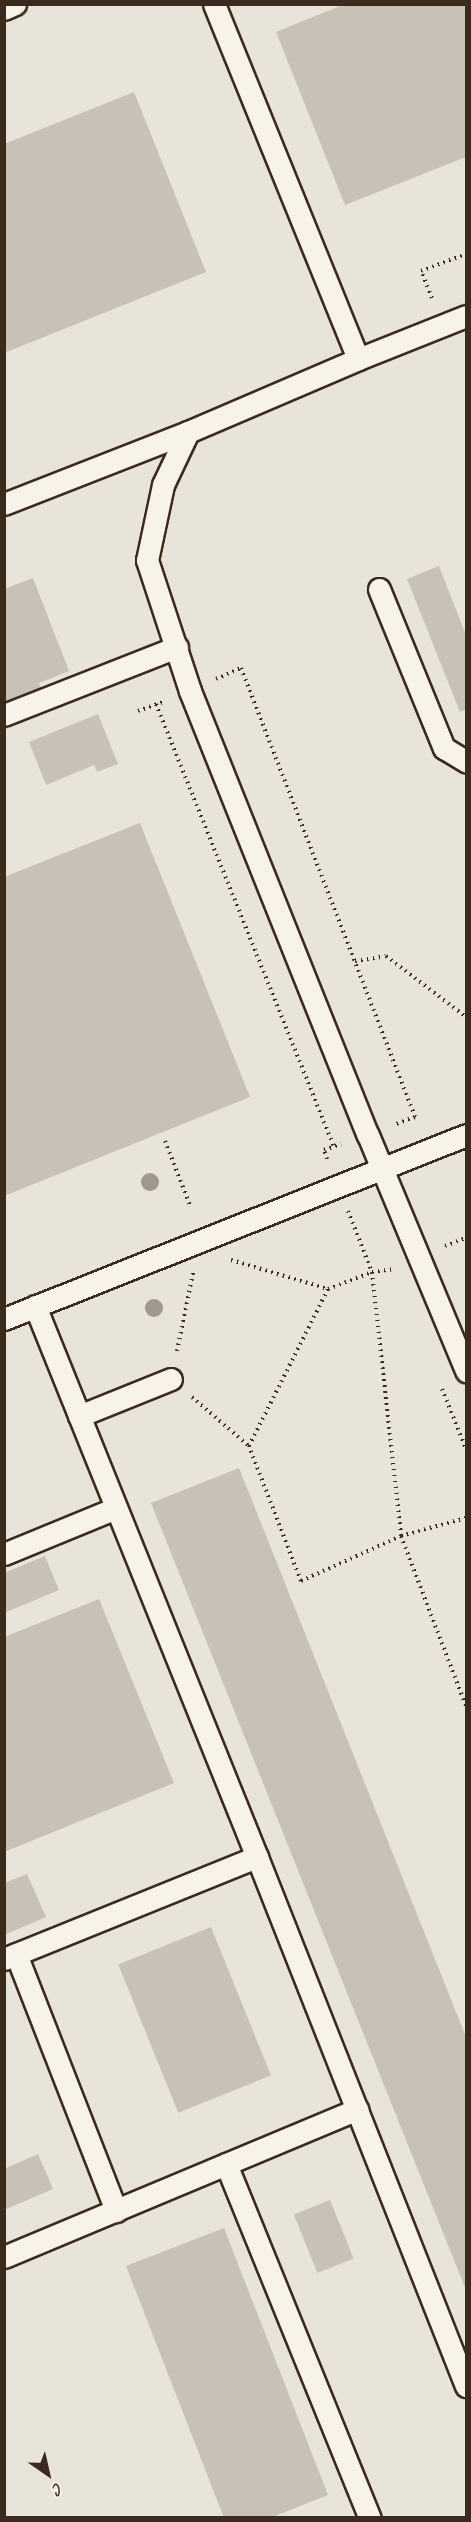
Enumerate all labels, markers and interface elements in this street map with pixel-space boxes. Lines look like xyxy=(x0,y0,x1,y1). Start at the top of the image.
north arrow xyxy=(18,2444,78,2504)
text: С xyxy=(49,2478,67,2499)

